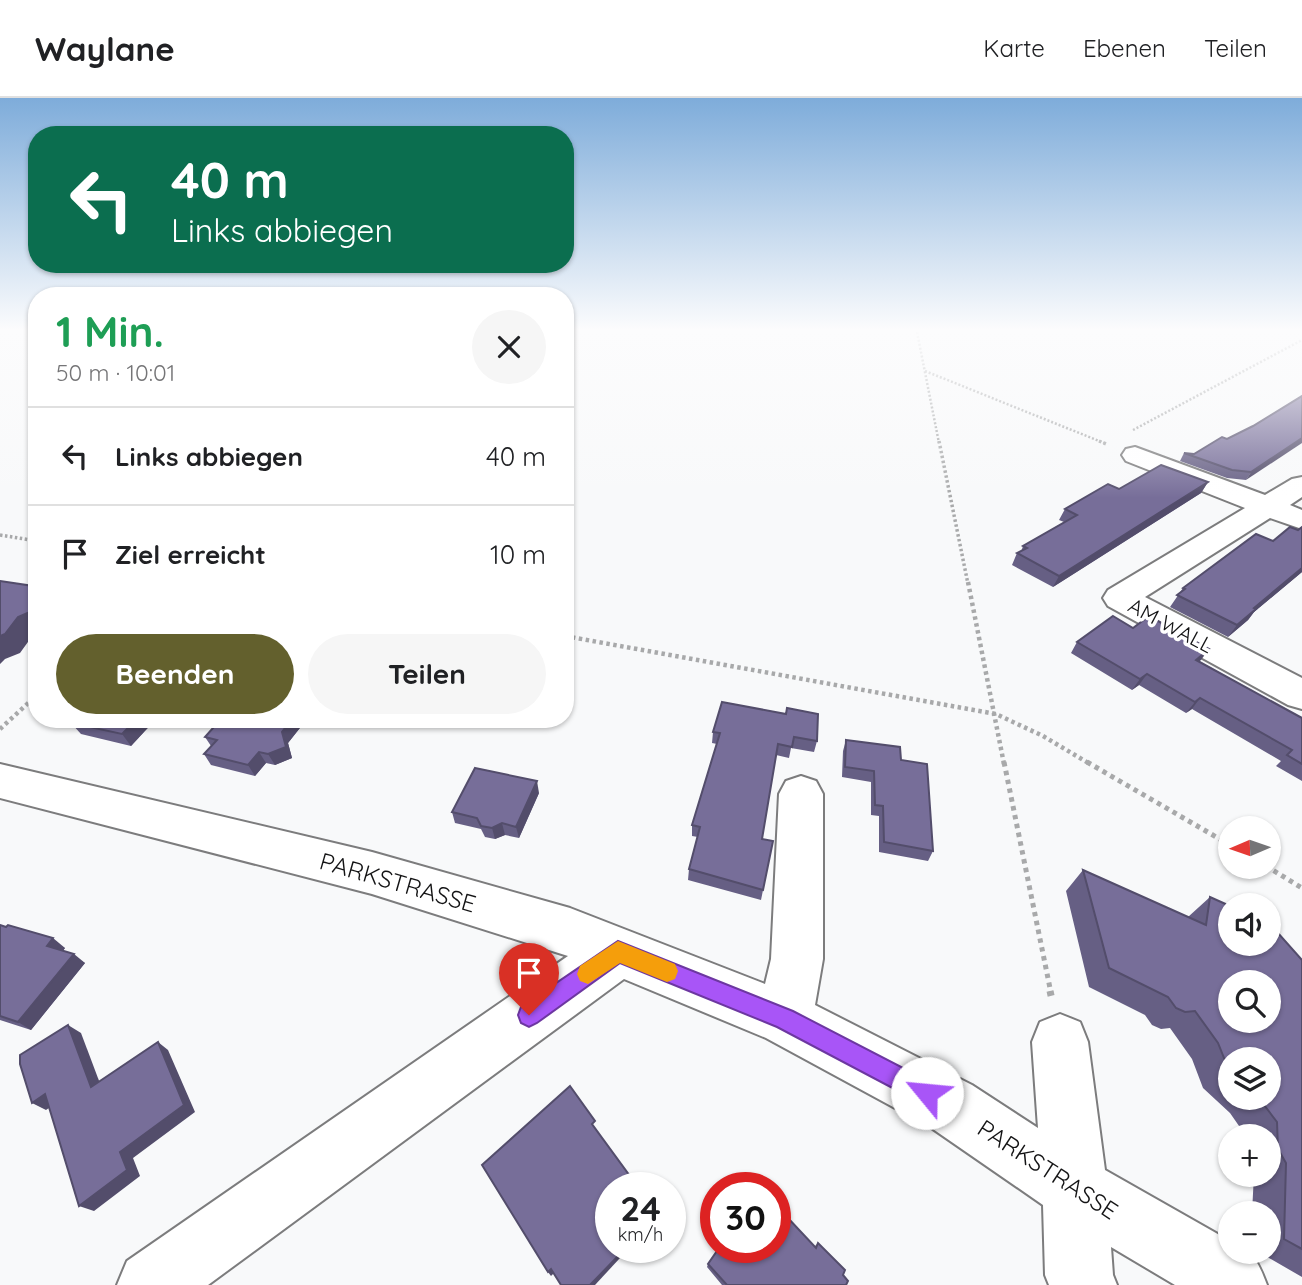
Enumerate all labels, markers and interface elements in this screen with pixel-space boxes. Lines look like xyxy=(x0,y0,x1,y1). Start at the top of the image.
text: Waylane xyxy=(35,28,175,69)
text: Karte xyxy=(983,33,1045,63)
text: Ebenen xyxy=(1083,33,1166,63)
text: Teilen xyxy=(1204,33,1267,63)
text: 40 m xyxy=(171,149,289,210)
icon: left xyxy=(56,154,147,245)
text: Links abbiegen xyxy=(171,210,393,250)
text: 1 Min. xyxy=(56,305,164,358)
button: close xyxy=(472,310,546,384)
text: 50 m · 10:01 xyxy=(56,358,175,387)
icon: left xyxy=(56,437,94,475)
text: Links abbiegen xyxy=(115,440,303,473)
text: 40 m xyxy=(486,440,546,473)
icon: arrive xyxy=(56,535,94,573)
text: Ziel erreicht xyxy=(115,538,266,571)
text: 10 m xyxy=(490,538,546,571)
street label: AM WALL xyxy=(1124,592,1218,658)
button: Beenden xyxy=(56,634,294,714)
button: Teilen xyxy=(308,634,546,714)
north arrow xyxy=(1218,816,1281,878)
map controls xyxy=(1218,816,1281,1264)
street label: PARKSTRASSE xyxy=(316,845,480,919)
button: sound xyxy=(1218,893,1281,956)
pin xyxy=(499,943,559,1015)
icon: arrive xyxy=(510,954,548,992)
button: search xyxy=(1218,970,1281,1033)
button: layers xyxy=(1218,1047,1281,1110)
position arrow xyxy=(890,1056,964,1130)
street label: PARKSTRASSE xyxy=(972,1113,1124,1225)
button: + xyxy=(1218,1124,1281,1187)
speed limit sign: 30 xyxy=(700,1172,791,1263)
text: 24 xyxy=(620,1186,661,1230)
button: − xyxy=(1218,1201,1281,1264)
text: km/h xyxy=(618,1223,663,1246)

